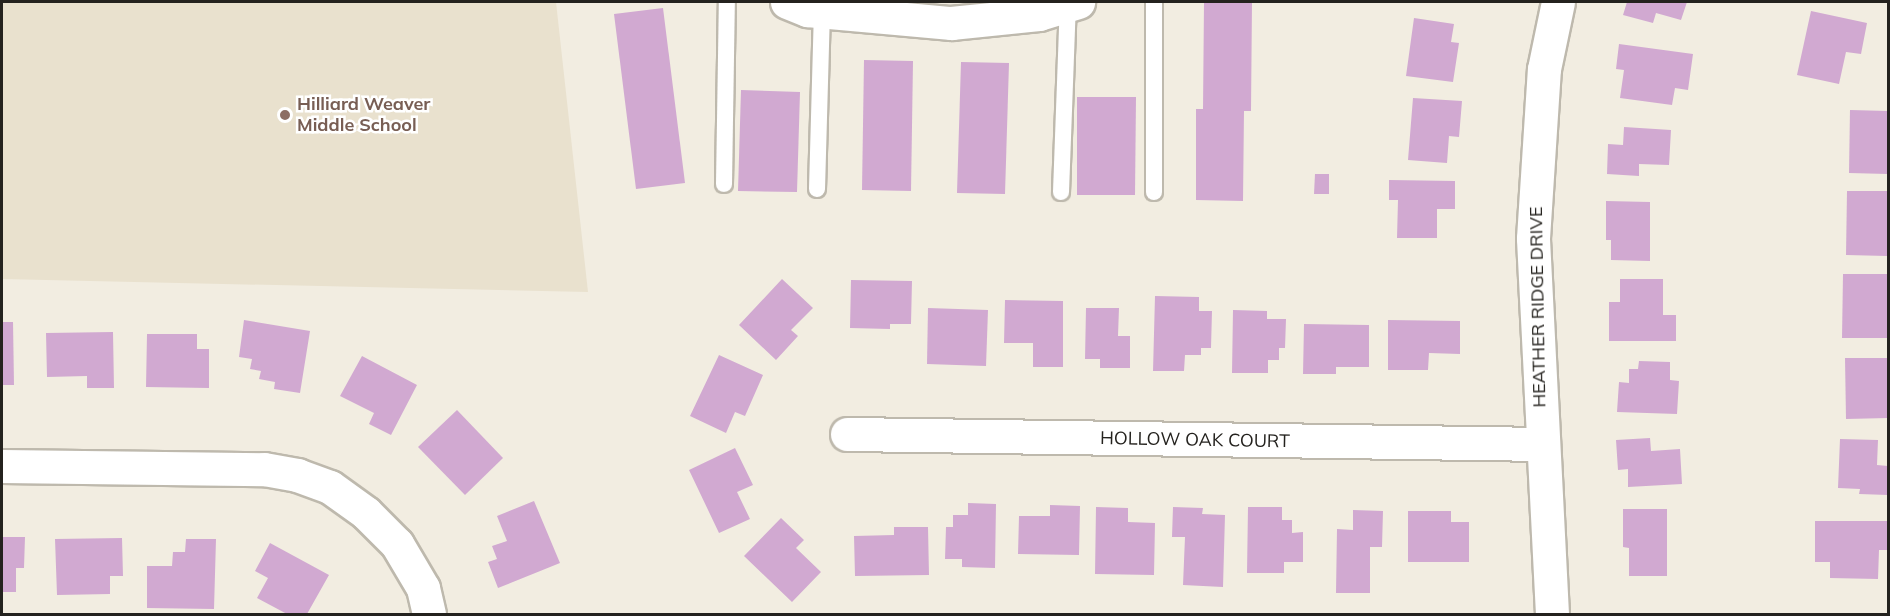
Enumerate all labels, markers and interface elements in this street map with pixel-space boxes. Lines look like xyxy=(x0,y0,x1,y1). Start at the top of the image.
place label: Hilliard Weaver Middle School xyxy=(297,94,430,136)
marker: Hilliard Weaver Middle School xyxy=(278,108,292,122)
street label: HEATHER RIDGE DRIVE xyxy=(1525,206,1551,408)
street label: HOLLOW OAK COURT xyxy=(1100,428,1290,452)

